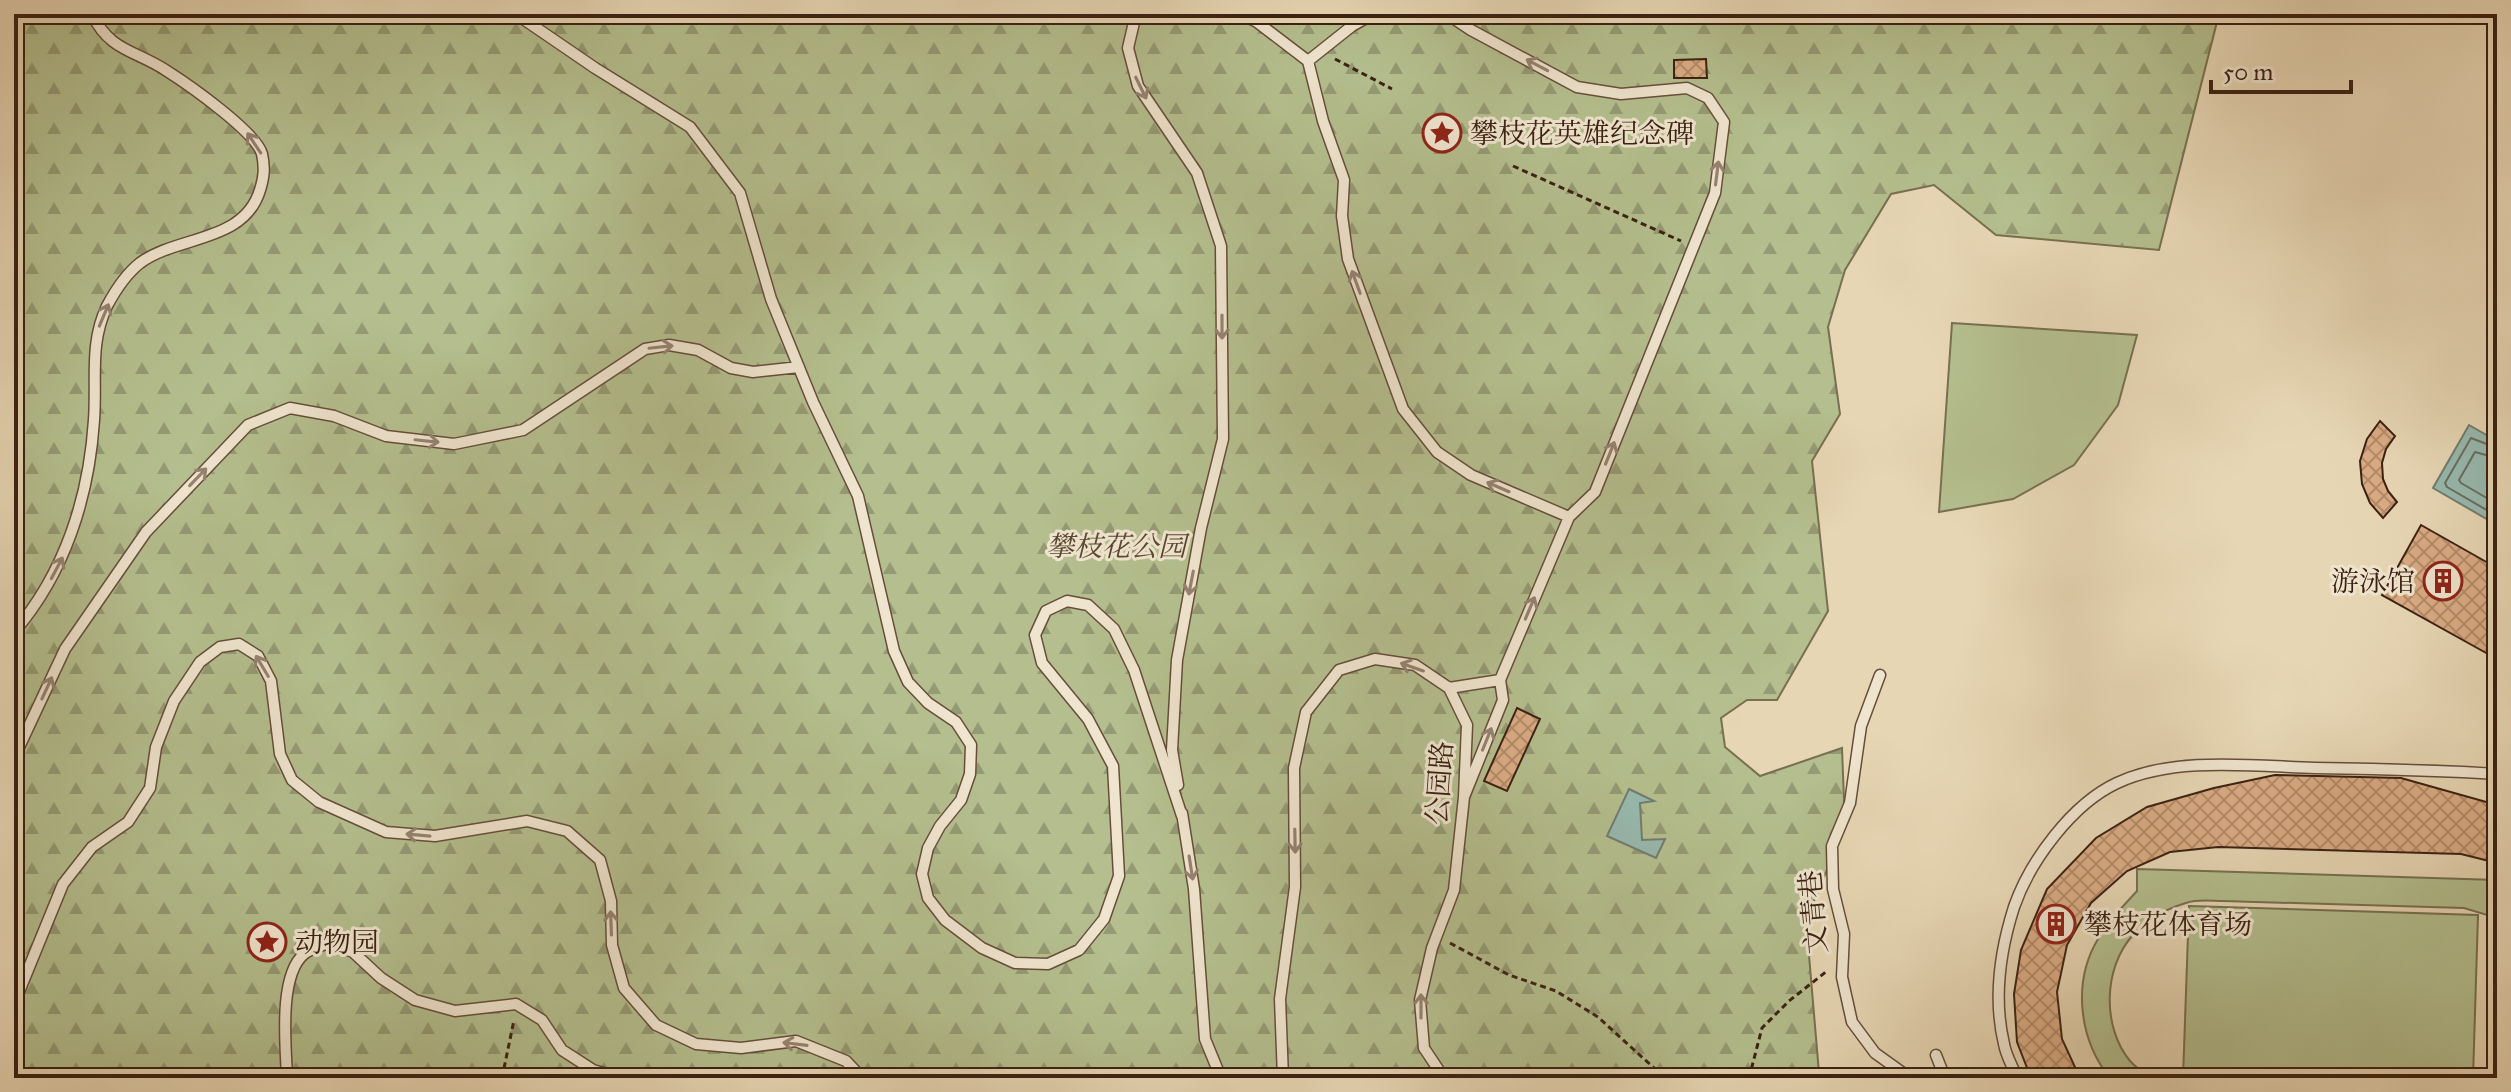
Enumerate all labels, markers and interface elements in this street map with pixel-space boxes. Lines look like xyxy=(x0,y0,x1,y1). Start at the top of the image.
scale bar xyxy=(2211,44,2351,94)
one-way arrow xyxy=(1525,57,1549,73)
text: 50 m xyxy=(2223,57,2273,87)
one-way arrow xyxy=(1134,75,1150,99)
place icon: 攀枝花英雄纪念碑 xyxy=(1421,112,1463,154)
place label: 攀枝花英雄纪念碑 xyxy=(1470,116,1694,151)
one-way arrow xyxy=(246,132,263,154)
one-way arrow xyxy=(1710,161,1725,186)
one-way arrow xyxy=(1348,270,1362,295)
one-way arrow xyxy=(98,303,113,328)
one-way arrow xyxy=(1214,313,1230,340)
one-way arrow xyxy=(648,340,674,355)
one-way arrow xyxy=(413,433,440,448)
one-way arrow xyxy=(1604,441,1618,466)
one-way arrow xyxy=(188,467,207,487)
one-way arrow xyxy=(1486,478,1511,493)
park label: 攀枝花公园 xyxy=(1046,529,1190,564)
one-way arrow xyxy=(50,556,66,580)
building icon: 游泳馆 xyxy=(2422,560,2464,602)
place label: 游泳馆 xyxy=(2331,564,2415,599)
one-way arrow xyxy=(1183,570,1198,596)
one-way arrow xyxy=(1524,596,1539,621)
one-way arrow xyxy=(254,655,270,678)
one-way arrow xyxy=(1400,658,1425,673)
one-way arrow xyxy=(40,676,55,700)
one-way arrow xyxy=(1481,727,1495,752)
street label: 公园路 xyxy=(1419,740,1460,826)
one-way arrow xyxy=(405,827,432,842)
one-way arrow xyxy=(1287,827,1303,854)
one-way arrow xyxy=(1184,855,1199,881)
street label: 文青巷 xyxy=(1792,869,1835,955)
building icon: 攀枝花体育场 xyxy=(2035,903,2077,945)
place label: 攀枝花体育场 xyxy=(2084,907,2252,942)
one-way arrow xyxy=(604,910,619,937)
place icon: 动物园 xyxy=(246,921,288,963)
place label: 动物园 xyxy=(295,925,379,960)
one-way arrow xyxy=(1413,993,1429,1020)
one-way arrow xyxy=(782,1036,808,1051)

